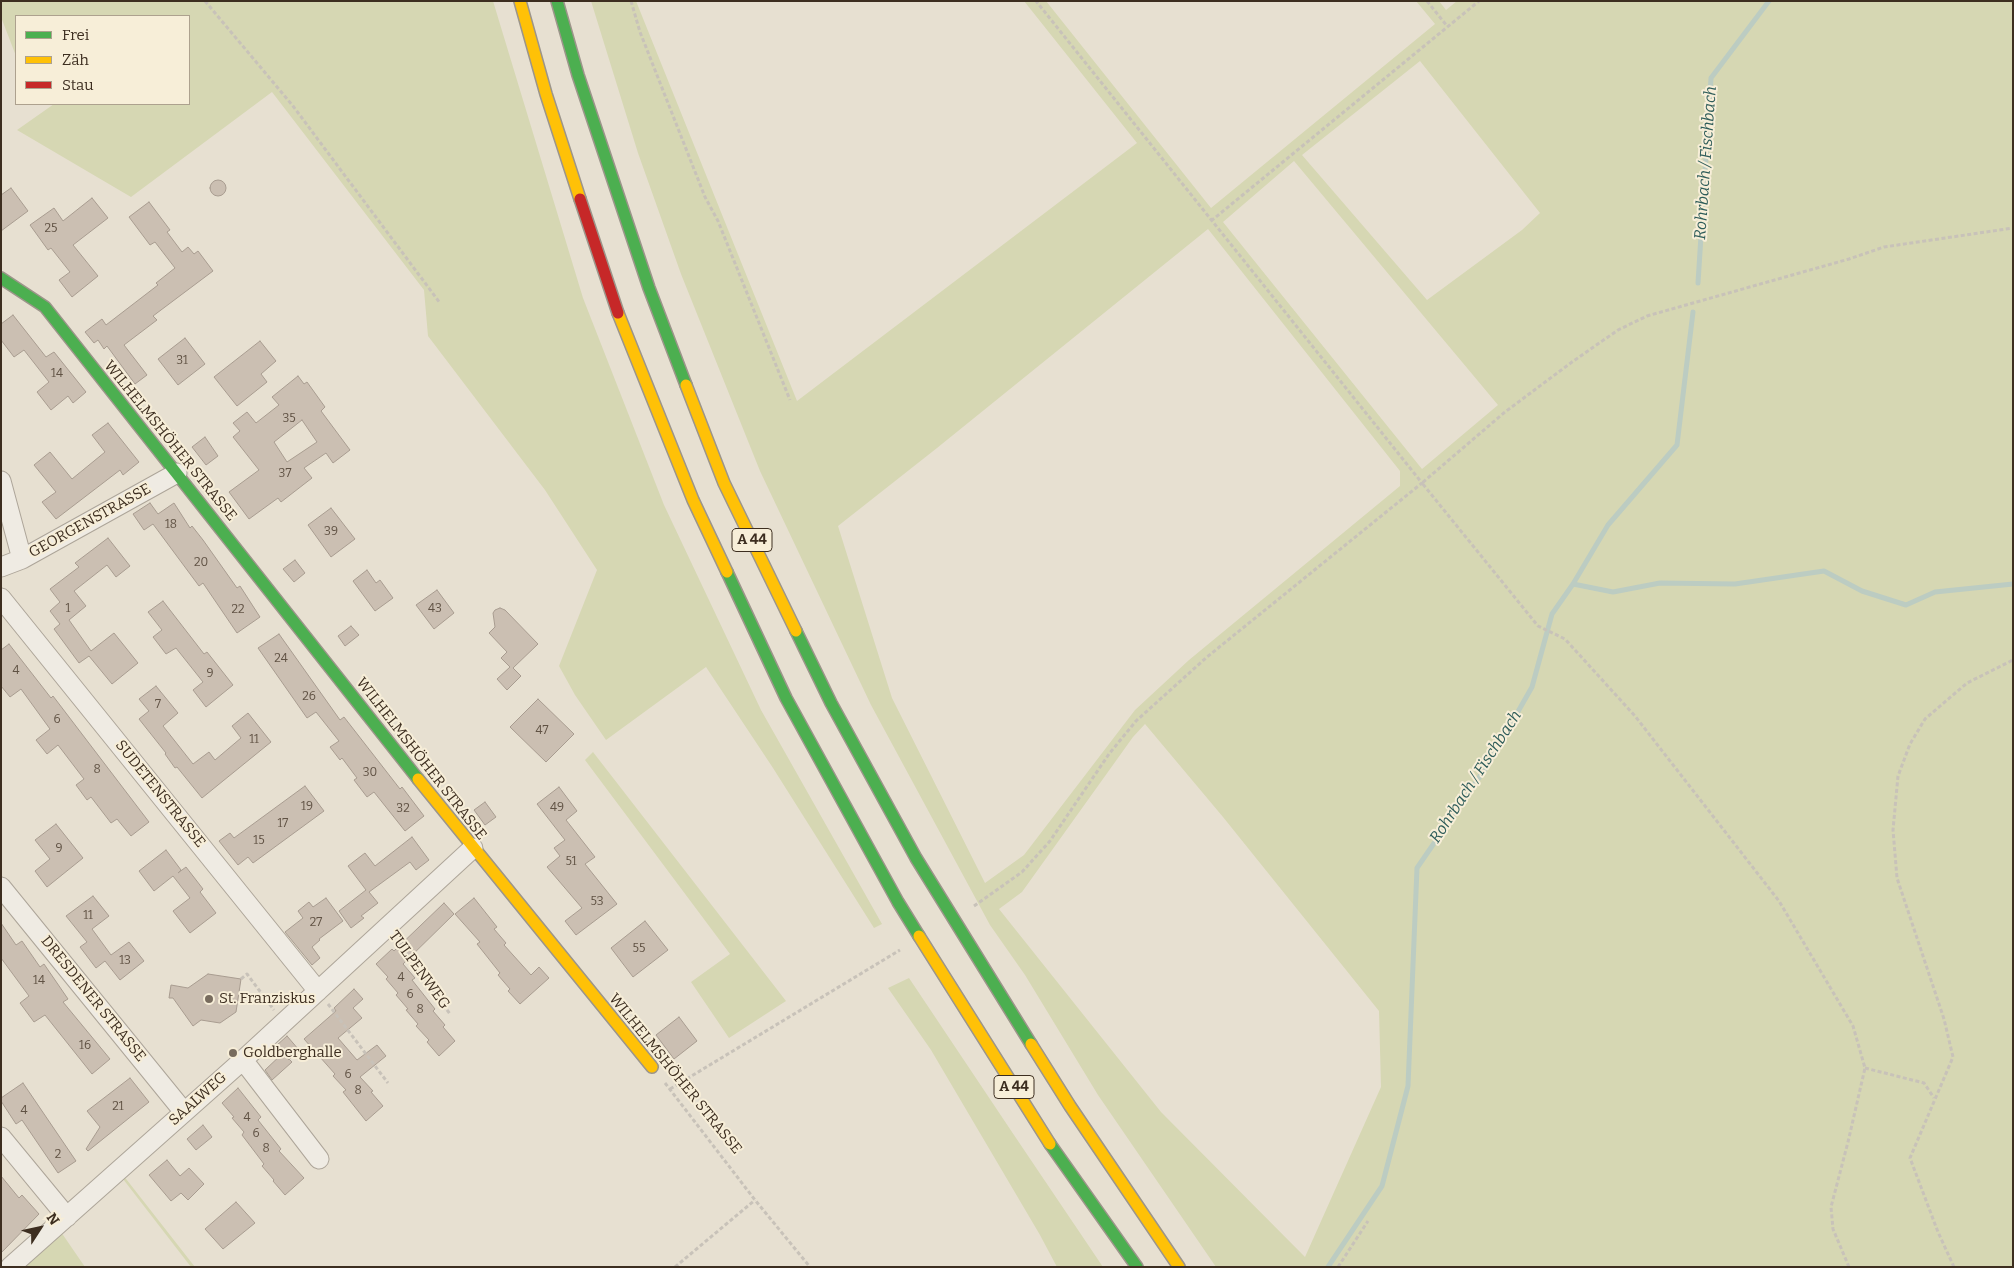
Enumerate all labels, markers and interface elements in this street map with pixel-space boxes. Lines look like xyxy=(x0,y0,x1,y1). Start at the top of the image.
legend xyxy=(15,15,190,105)
text: Frei xyxy=(62,26,89,44)
text: Zäh xyxy=(62,51,89,69)
text: Stau xyxy=(62,76,94,94)
water label: Rohrbach / Fischbach xyxy=(1691,86,1721,240)
house number: 25 xyxy=(45,222,57,236)
house number: 31 xyxy=(176,354,188,368)
street label: WILHELMSHÖHER STRASSE xyxy=(100,357,240,525)
house number: 14 xyxy=(51,367,63,381)
house number: 35 xyxy=(282,412,296,426)
house number: 37 xyxy=(279,467,291,481)
street label: GEORGENSTRASSE xyxy=(26,480,154,562)
house number: 18 xyxy=(165,518,177,532)
house number: 39 xyxy=(324,525,338,539)
road number: A 44 xyxy=(732,528,772,552)
house number: 20 xyxy=(194,556,208,570)
house number: 1 xyxy=(66,602,70,616)
house number: 43 xyxy=(428,602,442,616)
house number: 22 xyxy=(231,603,245,617)
house number: 24 xyxy=(274,652,288,666)
house number: 4 xyxy=(12,664,20,678)
house number: 9 xyxy=(206,667,214,681)
street label: WILHELMSHÖHER STRASSE xyxy=(352,674,490,844)
house number: 26 xyxy=(302,690,316,704)
house number: 7 xyxy=(155,698,161,712)
water label: Rohrbach / Fischbach xyxy=(1426,707,1526,847)
house number: 6 xyxy=(53,713,61,727)
house number: 47 xyxy=(536,724,548,738)
house number: 11 xyxy=(249,733,259,747)
street label: SUDETENSTRASSE xyxy=(111,737,209,851)
house number: 8 xyxy=(93,763,101,777)
house number: 30 xyxy=(363,766,377,780)
house number: 19 xyxy=(301,800,313,814)
house number: 49 xyxy=(550,801,564,815)
house number: 32 xyxy=(396,802,410,816)
house number: 17 xyxy=(278,817,288,831)
house number: 15 xyxy=(253,834,265,848)
house number: 9 xyxy=(55,842,63,856)
house number: 51 xyxy=(565,855,577,869)
house number: 53 xyxy=(591,895,603,909)
house number: 11 xyxy=(83,909,93,923)
house number: 27 xyxy=(310,916,322,930)
street label: TULPENWEG xyxy=(385,927,453,1013)
street label: DRESDENER STRASSE xyxy=(37,932,149,1066)
house number: 55 xyxy=(633,942,645,956)
house number: 13 xyxy=(119,954,131,968)
house number: 4 xyxy=(397,971,405,985)
house number: 14 xyxy=(33,974,45,988)
house number: 6 xyxy=(406,988,414,1002)
place label: St. Franziskus xyxy=(219,990,315,1008)
street label: WILHELMSHÖHER STRASSE xyxy=(605,990,745,1158)
marker: St. Franziskus xyxy=(203,993,215,1005)
house number: 8 xyxy=(416,1003,424,1017)
house number: 16 xyxy=(79,1039,91,1053)
place label: Goldberghalle xyxy=(243,1044,342,1062)
marker: Goldberghalle xyxy=(227,1047,239,1059)
street label: SAALWEG xyxy=(165,1068,231,1130)
house number: 6 xyxy=(344,1068,352,1082)
road number: A 44 xyxy=(994,1076,1034,1098)
house number: 8 xyxy=(354,1084,362,1098)
house number: 21 xyxy=(112,1100,124,1114)
house number: 4 xyxy=(20,1104,28,1118)
house number: 4 xyxy=(243,1111,251,1125)
house number: 6 xyxy=(252,1127,260,1141)
house number: 8 xyxy=(262,1142,270,1156)
house number: 2 xyxy=(55,1148,61,1162)
north arrow xyxy=(15,1203,65,1253)
text: N xyxy=(43,1210,63,1228)

